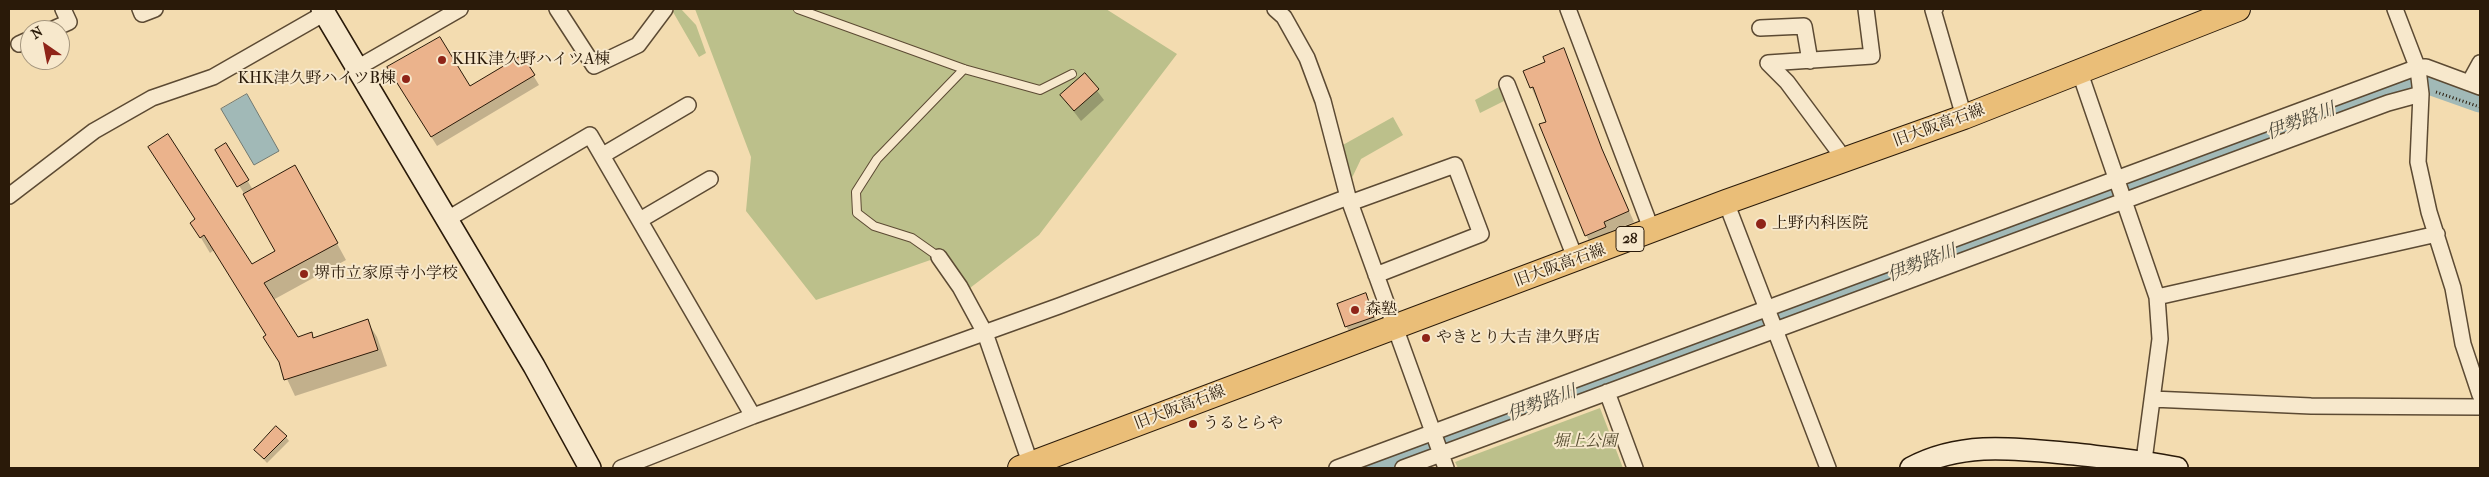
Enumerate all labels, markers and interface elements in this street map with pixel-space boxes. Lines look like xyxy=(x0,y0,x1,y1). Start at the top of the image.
north arrow xyxy=(20,20,70,70)
text: N xyxy=(28,23,46,43)
place label: KHK津久野ハイツA棟 xyxy=(452,50,610,70)
marker: KHK津久野ハイツA棟 xyxy=(436,54,448,66)
place label: KHK津久野ハイツB棟 xyxy=(238,69,396,89)
marker: KHK津久野ハイツB棟 xyxy=(400,73,412,85)
water label: 伊勢路川 xyxy=(2264,99,2338,145)
street label: 旧大阪高石線 xyxy=(1891,101,1987,151)
place label: 上野内科医院 xyxy=(1772,214,1868,234)
marker: 上野内科医院 xyxy=(1754,217,1768,231)
road number: 28 xyxy=(1616,226,1644,252)
street label: 旧大阪高石線 xyxy=(1512,241,1608,291)
water label: 伊勢路川 xyxy=(1885,241,1959,287)
place label: 堺市立家原寺小学校 xyxy=(314,264,458,284)
marker: 堺市立家原寺小学校 xyxy=(298,268,310,280)
place label: 森塾 xyxy=(1365,300,1397,320)
marker: 森塾 xyxy=(1349,304,1361,316)
place label: やきとり大吉 津久野店 xyxy=(1436,328,1599,348)
marker: やきとり大吉 津久野店 xyxy=(1420,332,1432,344)
street label: 旧大阪高石線 xyxy=(1132,382,1228,434)
water label: 伊勢路川 xyxy=(1504,382,1580,426)
place label: うるとらや xyxy=(1203,414,1283,434)
marker: うるとらや xyxy=(1187,418,1199,430)
park label: 堀上公園 xyxy=(1553,432,1617,452)

